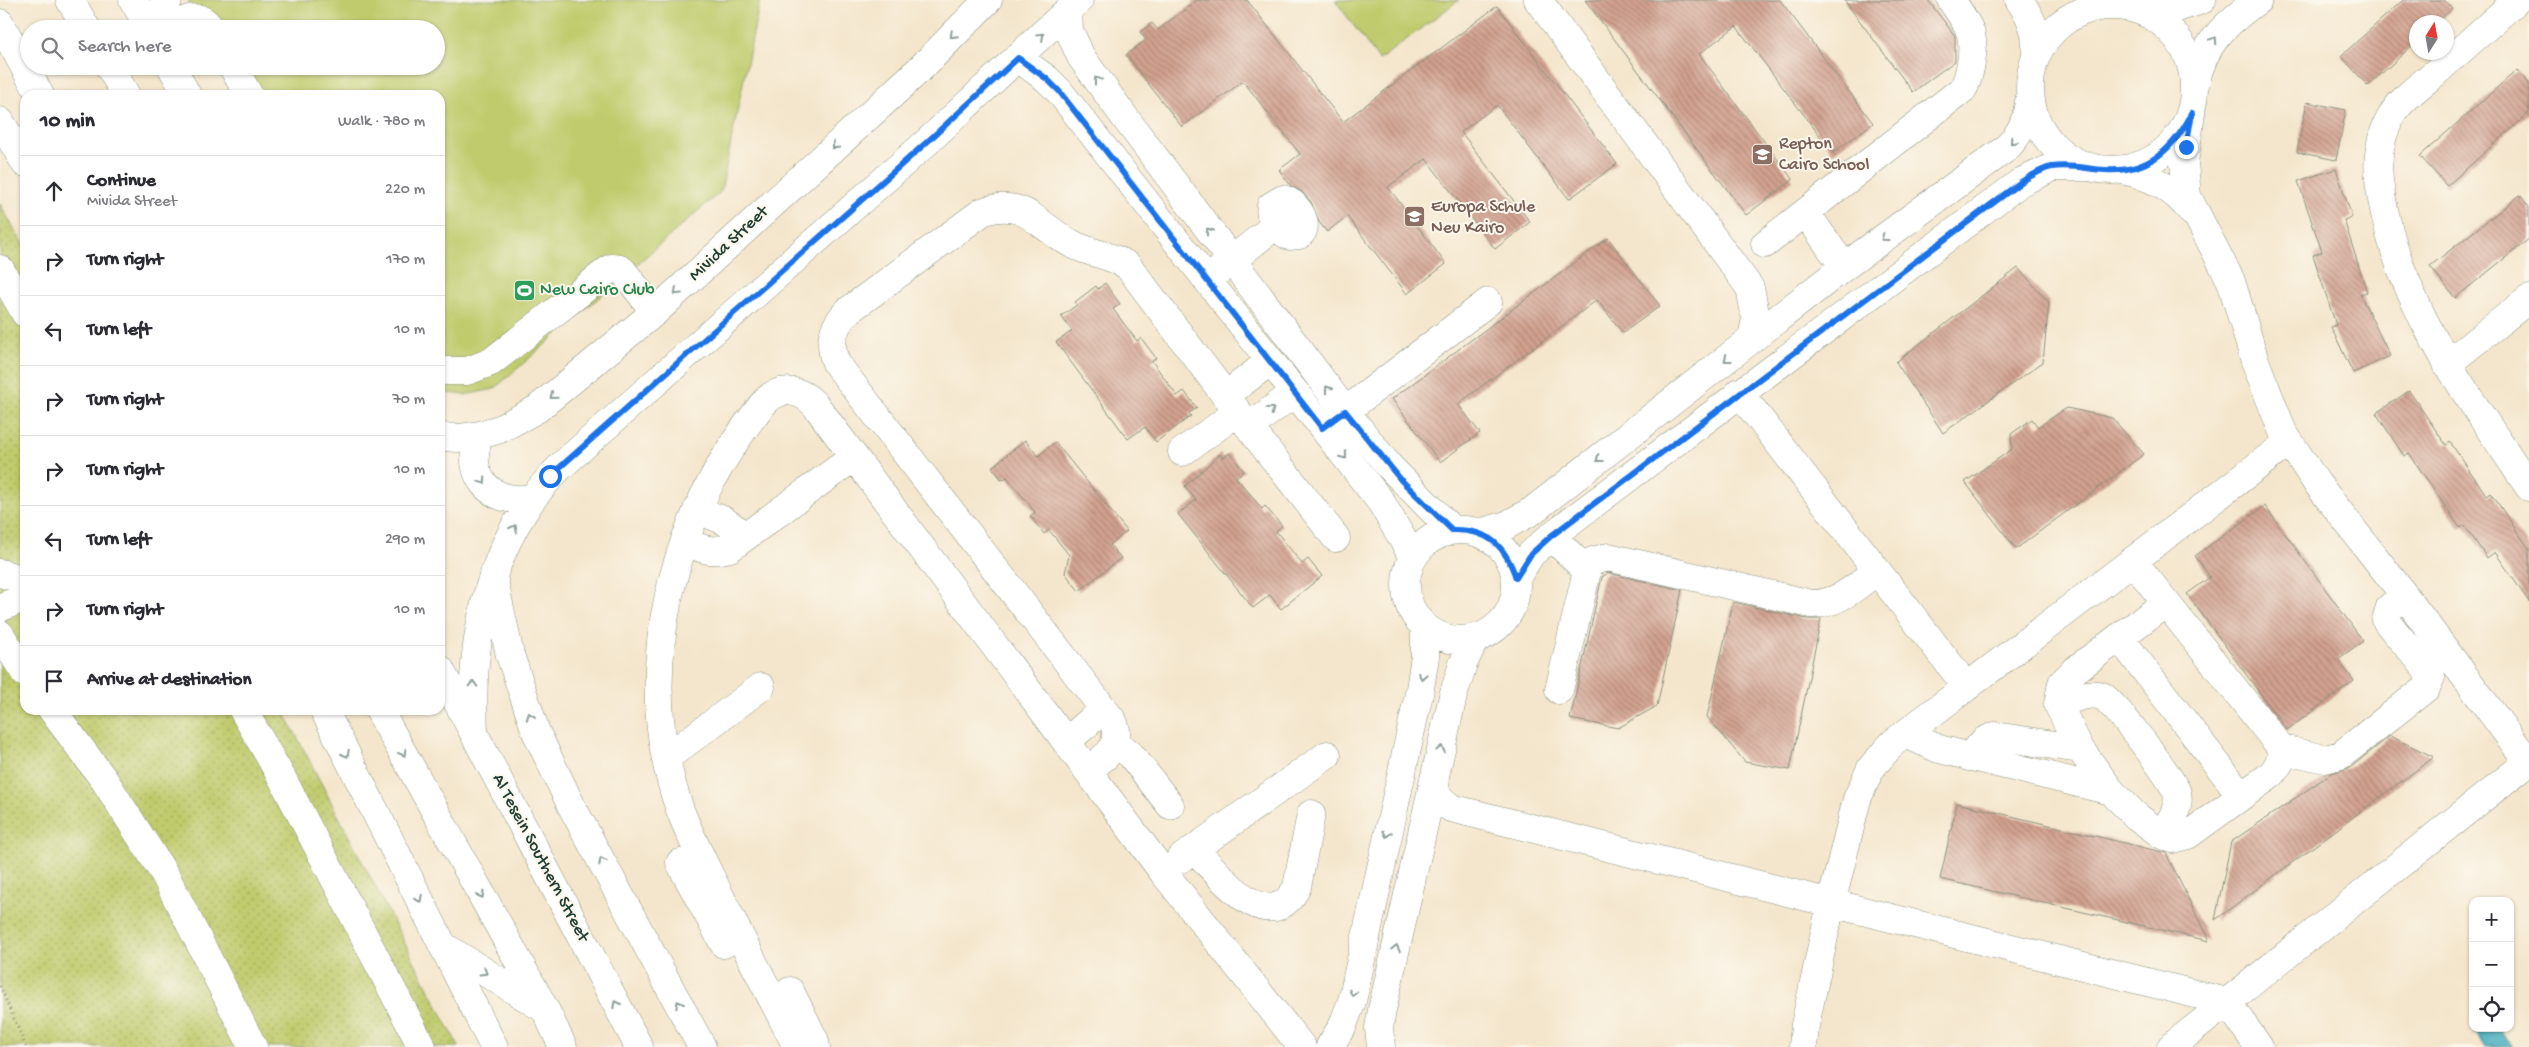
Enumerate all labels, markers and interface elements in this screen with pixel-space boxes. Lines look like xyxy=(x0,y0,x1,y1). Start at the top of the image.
north arrow xyxy=(2409,15,2454,60)
search box xyxy=(20,20,445,75)
one-way arrow xyxy=(950,29,959,38)
one-way arrow xyxy=(1035,33,1044,42)
icon: search xyxy=(38,34,66,62)
text: Search here xyxy=(78,36,172,59)
one-way arrow xyxy=(2207,37,2217,46)
one-way arrow xyxy=(1094,76,1103,85)
text: 10 min xyxy=(40,110,95,135)
text: Walk · 780 m xyxy=(338,113,425,132)
place label: Repton Cairo School xyxy=(1779,134,1869,176)
one-way arrow xyxy=(2010,135,2019,144)
route end xyxy=(2175,136,2198,159)
one-way arrow xyxy=(832,140,841,149)
school or university icon: Repton Cairo School xyxy=(1751,142,1775,166)
text: Continue xyxy=(87,170,156,193)
icon: ahead xyxy=(40,177,68,205)
text: 220 m xyxy=(385,181,425,200)
text: Mivida Street xyxy=(87,193,177,212)
place label: Europa Schule Neu Kairo xyxy=(1431,197,1536,239)
street label: Mivida Street xyxy=(685,201,774,286)
school or university icon: Europa Schule Neu Kairo xyxy=(1403,205,1427,229)
one-way arrow xyxy=(1206,228,1214,237)
one-way arrow xyxy=(1880,232,1890,241)
icon: right xyxy=(40,247,68,275)
text: Turn right xyxy=(87,249,163,272)
text: 170 m xyxy=(386,251,425,270)
sports icon: New Cairo Club xyxy=(512,278,536,302)
place label: New Cairo Club xyxy=(540,280,655,301)
one-way arrow xyxy=(674,286,683,295)
icon: left xyxy=(40,317,68,345)
text: Turn left xyxy=(87,319,151,342)
text: 10 m xyxy=(394,321,425,340)
one-way arrow xyxy=(1724,353,1733,361)
one-way arrow xyxy=(1325,386,1333,395)
icon: right xyxy=(40,387,68,415)
text: Turn right xyxy=(87,389,163,412)
text: 70 m xyxy=(392,391,425,410)
one-way arrow xyxy=(549,391,558,400)
one-way arrow xyxy=(1265,407,1275,416)
one-way arrow xyxy=(1338,450,1346,459)
one-way arrow xyxy=(1595,453,1605,462)
icon: right xyxy=(40,457,68,485)
text: Turn right xyxy=(87,459,163,482)
text: 10 m xyxy=(394,461,425,480)
route start xyxy=(539,465,562,488)
one-way arrow xyxy=(476,475,486,484)
one-way arrow xyxy=(508,524,518,533)
icon: left xyxy=(40,527,68,555)
text: Turn left xyxy=(87,529,151,552)
text: 290 m xyxy=(385,531,425,550)
icon: right xyxy=(40,597,68,625)
text: Turn right xyxy=(87,599,163,622)
text: 10 m xyxy=(394,601,425,620)
icon: arrive xyxy=(40,667,68,695)
text: Arrive at destination xyxy=(87,669,251,692)
one-way arrow xyxy=(1417,671,1427,680)
one-way arrow xyxy=(467,679,478,687)
one-way arrow xyxy=(526,712,536,720)
one-way arrow xyxy=(1435,745,1446,753)
one-way arrow xyxy=(397,747,407,756)
one-way arrow xyxy=(340,748,350,757)
street label: Al Tesein Southern Street xyxy=(487,770,594,947)
one-way arrow xyxy=(1382,830,1393,839)
one-way arrow xyxy=(598,857,608,866)
one-way arrow xyxy=(475,890,485,899)
one-way arrow xyxy=(413,894,423,903)
map controls xyxy=(2469,897,2514,1032)
button: + xyxy=(2469,897,2514,942)
button: − xyxy=(2469,942,2514,987)
one-way arrow xyxy=(1390,943,1401,952)
one-way arrow xyxy=(479,965,488,975)
button: locate xyxy=(2469,987,2514,1032)
one-way arrow xyxy=(1349,989,1359,998)
one-way arrow xyxy=(612,1000,622,1009)
one-way arrow xyxy=(675,1000,685,1009)

